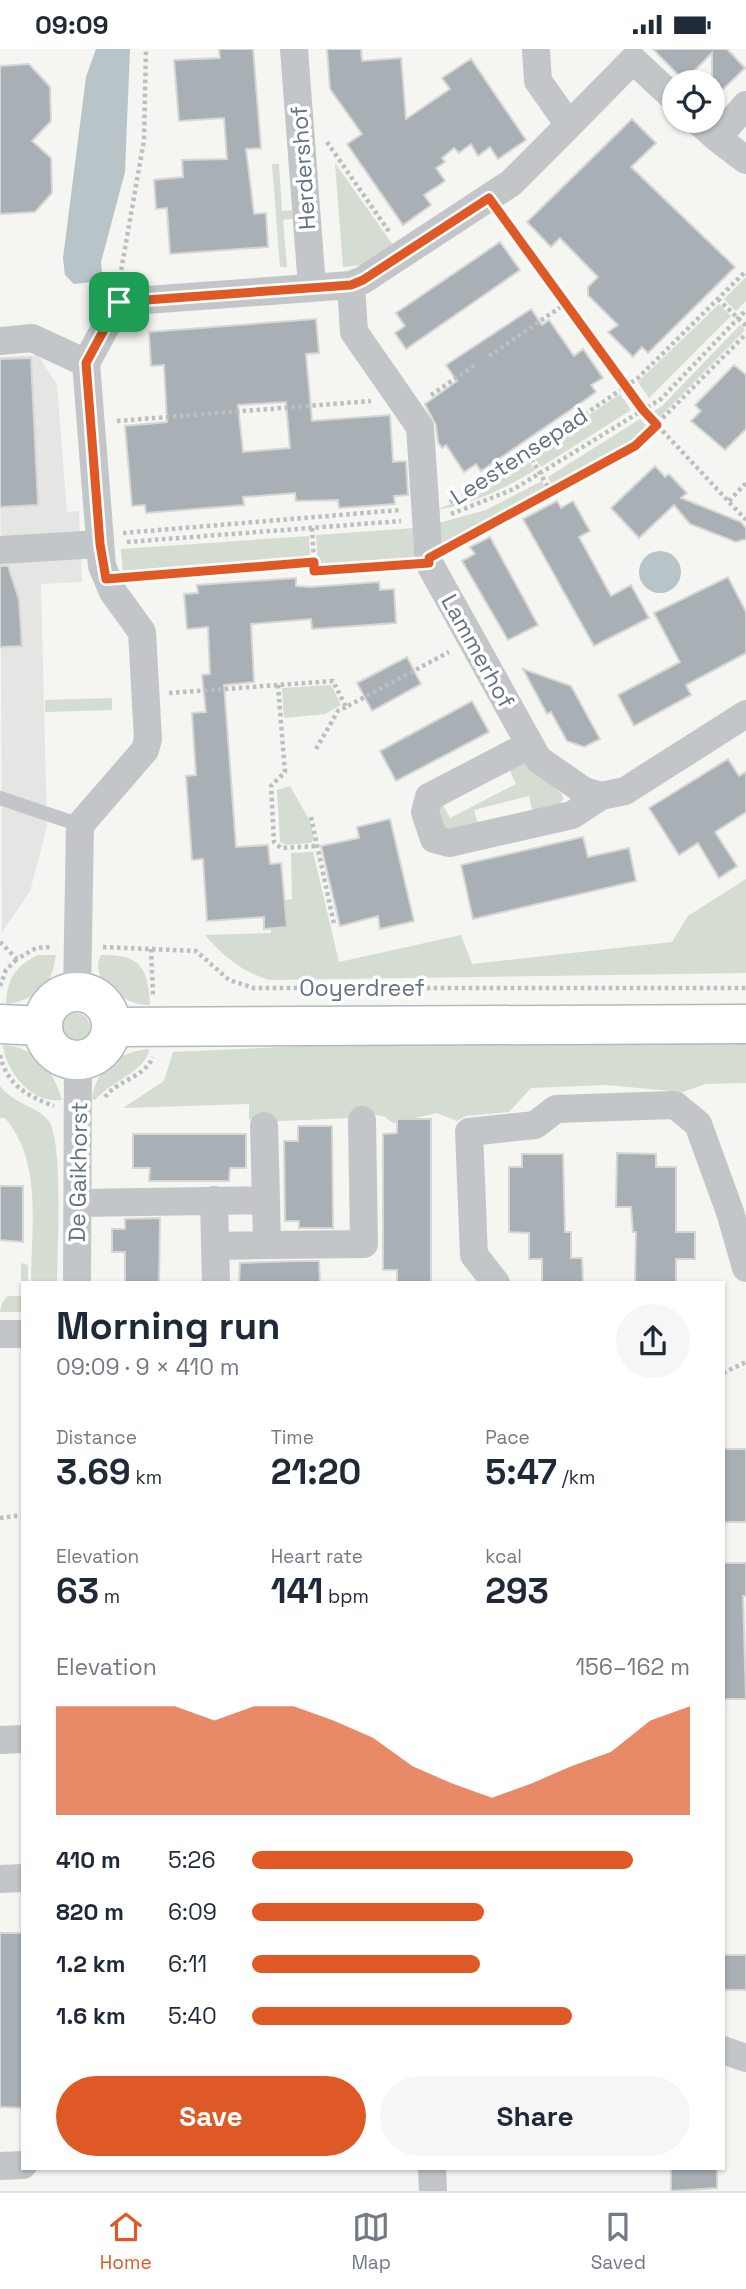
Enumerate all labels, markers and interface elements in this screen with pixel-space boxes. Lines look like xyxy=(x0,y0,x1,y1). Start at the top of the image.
text: 09:09 xyxy=(35,8,109,42)
map controls xyxy=(662,70,725,133)
button: locate xyxy=(662,70,725,133)
street label: Herdershof xyxy=(284,105,322,231)
pin xyxy=(89,272,149,332)
icon: arrive xyxy=(100,283,138,321)
street label: Leestensepad xyxy=(445,400,593,512)
street label: Lammerhof xyxy=(434,589,522,713)
street label: Ooyerdreef xyxy=(299,973,425,1003)
street label: De Gaikhorst xyxy=(62,1102,94,1242)
text: Morning run xyxy=(56,1302,281,1350)
button: share xyxy=(616,1304,690,1378)
text: 09:09 · 9 × 410 m xyxy=(56,1352,240,1382)
text: Distance xyxy=(56,1425,137,1450)
text: Time xyxy=(271,1425,314,1450)
text: Pace xyxy=(485,1425,530,1450)
text: 3.69 xyxy=(56,1450,131,1494)
text: 21:20 xyxy=(271,1450,361,1494)
text: 5:47 xyxy=(485,1450,557,1494)
text: km xyxy=(131,1465,162,1490)
text: /km xyxy=(557,1465,595,1490)
text: Elevation xyxy=(56,1544,139,1569)
text: Heart rate xyxy=(271,1544,363,1569)
text: kcal xyxy=(485,1544,522,1569)
text: 63 xyxy=(56,1569,99,1613)
text: 141 xyxy=(271,1569,323,1613)
text: 293 xyxy=(485,1569,549,1613)
text: m xyxy=(99,1584,120,1609)
text: bpm xyxy=(323,1584,369,1609)
text: Elevation xyxy=(56,1652,157,1682)
text: 156–162 m xyxy=(575,1652,690,1682)
text: 410 m xyxy=(56,1845,121,1875)
text: 5:26 xyxy=(168,1845,216,1875)
text: 820 m xyxy=(56,1897,124,1927)
text: 6:09 xyxy=(168,1897,217,1927)
text: 1.2 km xyxy=(56,1949,125,1979)
text: 6:11 xyxy=(168,1949,207,1979)
text: 1.6 km xyxy=(56,2001,126,2031)
text: 5:40 xyxy=(168,2001,217,2031)
button: Save xyxy=(56,2076,366,2156)
button: Share xyxy=(380,2076,690,2156)
tab: Home xyxy=(100,2208,152,2275)
tab: Map xyxy=(351,2208,391,2275)
tab: Saved xyxy=(591,2208,646,2275)

